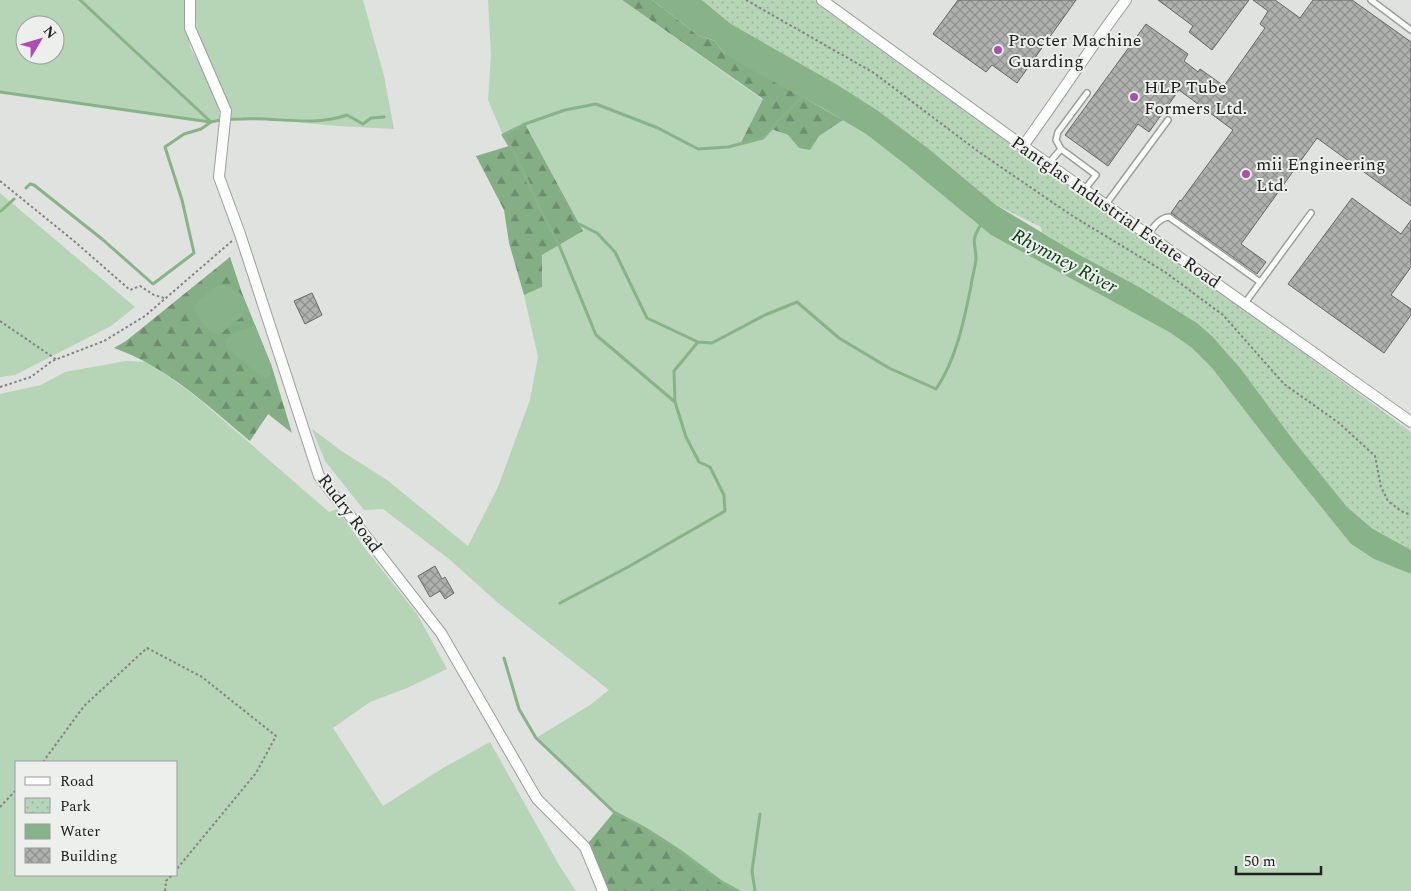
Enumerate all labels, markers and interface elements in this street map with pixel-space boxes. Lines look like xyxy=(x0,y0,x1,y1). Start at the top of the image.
north arrow xyxy=(15,15,65,65)
text: N xyxy=(38,21,62,43)
place label: Procter Machine Guarding xyxy=(1008,27,1142,75)
marker: Procter Machine Guarding xyxy=(992,44,1004,56)
place label: HLP Tube Formers Ltd. xyxy=(1144,74,1247,122)
marker: HLP Tube Formers Ltd. xyxy=(1128,91,1140,103)
street label: Pantglas Industrial Estate Road xyxy=(1005,129,1226,295)
place label: mii Engineering Ltd. xyxy=(1256,151,1386,199)
marker: mii Engineering Ltd. xyxy=(1240,168,1252,180)
water label: Rhymney River xyxy=(1006,221,1123,302)
street label: Rudry Road xyxy=(311,468,388,559)
legend xyxy=(15,761,178,876)
text: Road xyxy=(60,770,94,793)
text: Park xyxy=(60,795,91,818)
text: Water xyxy=(60,820,100,843)
scale bar xyxy=(1236,844,1321,876)
text: Building xyxy=(60,845,117,868)
text: 50 m xyxy=(1244,850,1276,873)

